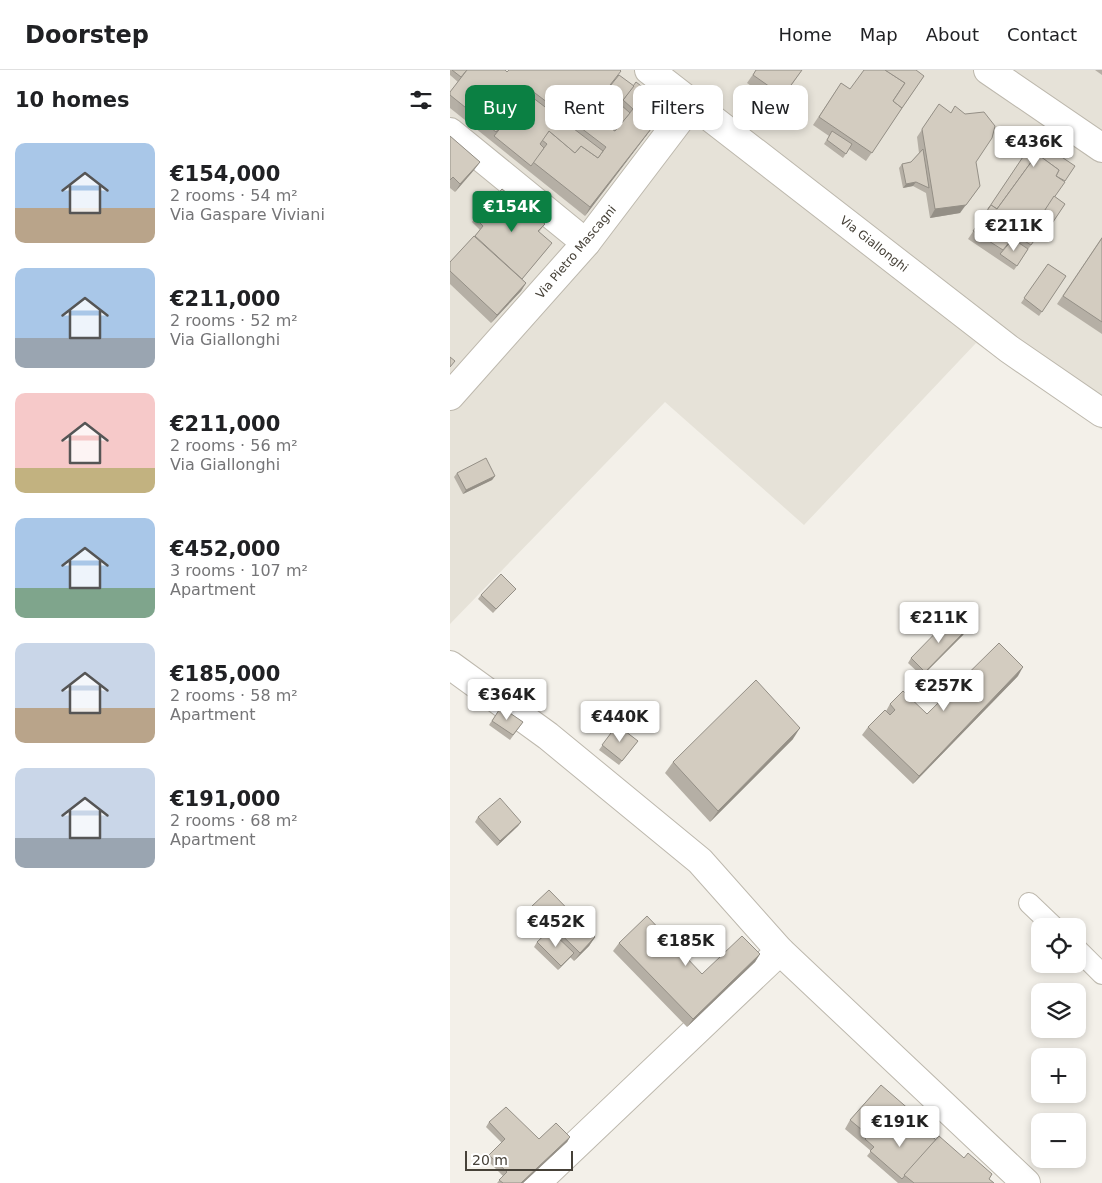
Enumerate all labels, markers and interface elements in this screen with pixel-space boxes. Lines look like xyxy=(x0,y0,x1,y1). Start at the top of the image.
text: Doorstep xyxy=(25,21,149,49)
text: Home xyxy=(779,24,832,45)
text: Map xyxy=(860,24,898,45)
text: About xyxy=(926,24,979,45)
text: Contact xyxy=(1007,24,1077,45)
chip: Buy xyxy=(465,85,535,130)
chip: Rent xyxy=(545,85,623,130)
chip: Filters xyxy=(633,85,723,130)
chip: New xyxy=(733,85,808,130)
icon: filters xyxy=(407,86,435,114)
text: 10 homes xyxy=(15,88,130,112)
pin: €436K xyxy=(999,126,1069,168)
text: €436K xyxy=(1006,132,1062,151)
text: €154,000 xyxy=(170,162,280,186)
icon: home xyxy=(55,163,115,223)
text: 2 rooms · 54 m² xyxy=(170,186,298,205)
pin: €154K xyxy=(477,190,547,233)
text: €154K xyxy=(484,197,540,216)
street label: Via Pietro Mascagni xyxy=(533,203,619,301)
text: Via Gaspare Viviani xyxy=(170,205,325,224)
pin: €211K xyxy=(979,210,1049,252)
street label: Via Giallonghi xyxy=(837,213,911,275)
text: €211K xyxy=(986,216,1042,235)
text: €211,000 xyxy=(170,287,280,311)
icon: home xyxy=(55,288,115,348)
text: 2 rooms · 52 m² xyxy=(170,311,298,330)
text: Via Giallonghi xyxy=(170,330,280,349)
text: €211,000 xyxy=(170,412,280,436)
icon: home xyxy=(55,413,115,473)
text: 2 rooms · 56 m² xyxy=(170,436,298,455)
text: Via Giallonghi xyxy=(170,455,280,474)
text: €452,000 xyxy=(170,537,280,561)
icon: home xyxy=(55,538,115,598)
text: 3 rooms · 107 m² xyxy=(170,561,308,580)
text: Apartment xyxy=(170,580,256,599)
pin: €211K xyxy=(904,602,974,644)
text: €211K xyxy=(911,608,967,627)
text: €185,000 xyxy=(170,662,280,686)
icon: home xyxy=(55,663,115,723)
pin: €257K xyxy=(909,670,979,712)
text: €257K xyxy=(916,676,972,695)
pin: €364K xyxy=(472,678,542,721)
text: €364K xyxy=(479,685,535,704)
text: 2 rooms · 58 m² xyxy=(170,686,298,705)
pin: €440K xyxy=(585,700,655,743)
text: Apartment xyxy=(170,705,256,724)
text: €440K xyxy=(592,707,648,726)
text: €191,000 xyxy=(170,787,280,811)
icon: home xyxy=(55,788,115,848)
text: 2 rooms · 68 m² xyxy=(170,811,298,830)
text: Apartment xyxy=(170,830,256,849)
pin: €452K xyxy=(521,906,591,948)
text: €452K xyxy=(528,912,584,931)
map controls xyxy=(1031,918,1086,1168)
button: locate xyxy=(1031,918,1086,973)
pin: €185K xyxy=(651,924,721,967)
text: €185K xyxy=(658,931,714,950)
button: layers xyxy=(1031,983,1086,1038)
button: + xyxy=(1031,1048,1086,1103)
pin: €191K xyxy=(865,1106,935,1148)
text: €191K xyxy=(872,1112,928,1131)
button: − xyxy=(1031,1113,1086,1168)
scale bar xyxy=(465,1148,572,1171)
text: 20 m xyxy=(472,1152,508,1168)

